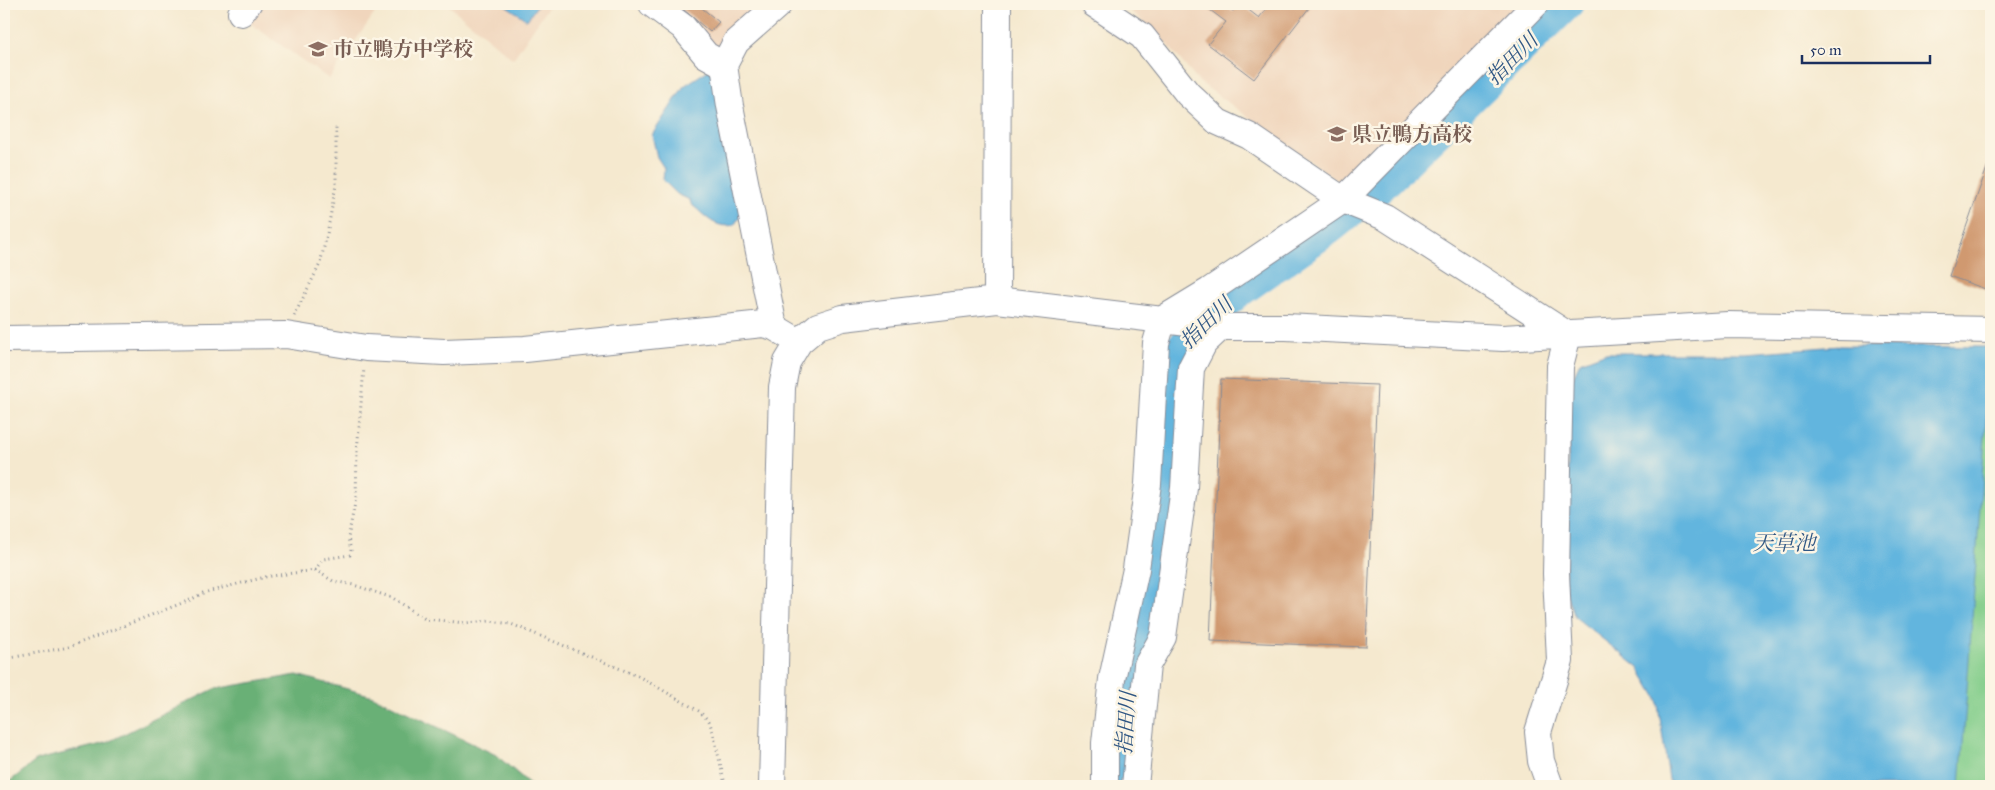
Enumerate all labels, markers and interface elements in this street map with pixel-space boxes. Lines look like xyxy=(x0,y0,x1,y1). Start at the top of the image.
water label: 指田川 xyxy=(1481,26,1545,90)
scale bar xyxy=(1802,32,1930,64)
place label: 市立鴨方中学校 xyxy=(333,37,473,61)
school or university icon: 市立鴨方中学校 xyxy=(307,38,329,60)
text: 50 m xyxy=(1810,41,1842,59)
place label: 県立鴨方高校 xyxy=(1352,122,1472,146)
school or university icon: 県立鴨方高校 xyxy=(1326,123,1348,145)
water label: 指田川 xyxy=(1174,290,1239,354)
water label: 天草池 xyxy=(1753,530,1817,556)
water label: 指田川 xyxy=(1111,689,1141,755)

